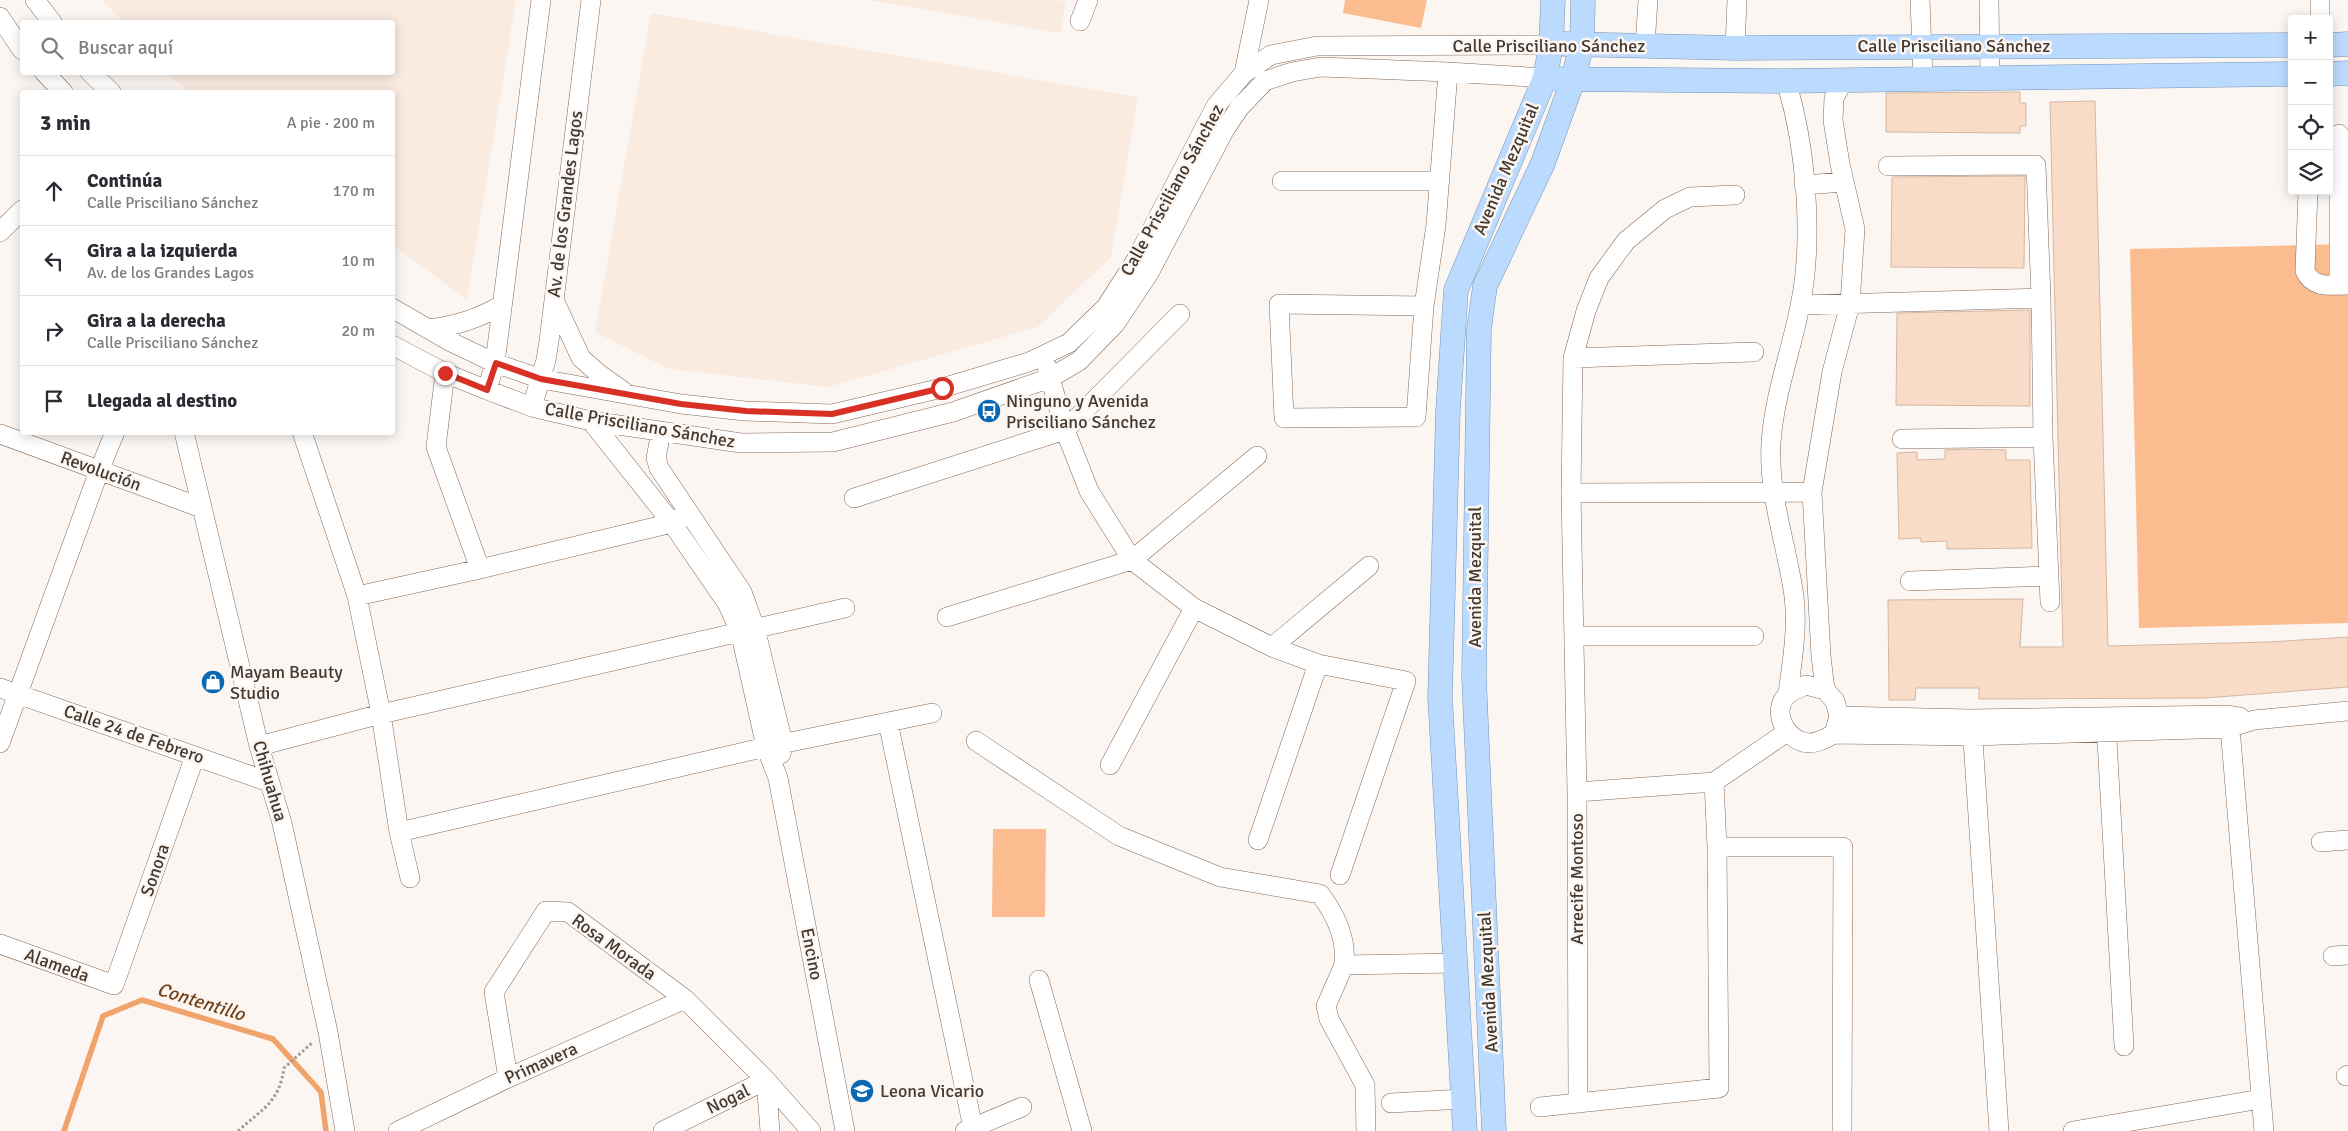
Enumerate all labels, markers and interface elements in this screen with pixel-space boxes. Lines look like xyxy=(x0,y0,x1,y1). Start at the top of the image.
map controls xyxy=(2288,15,2333,195)
button: + xyxy=(2288,15,2333,60)
search box xyxy=(20,20,395,75)
icon: search xyxy=(38,34,66,62)
street label: Calle Prisciliano Sánchez xyxy=(1453,35,1645,57)
street label: Calle Prisciliano Sánchez xyxy=(1858,35,2050,57)
text: Buscar aquí xyxy=(78,36,173,60)
button: − xyxy=(2288,60,2333,105)
street label: Calle Prisciliano Sánchez xyxy=(1116,100,1228,280)
street label: Avenida Mezquital xyxy=(1468,100,1544,238)
button: locate xyxy=(2288,105,2333,150)
street label: Av. de los Grandes Lagos xyxy=(543,109,587,299)
text: 3 min xyxy=(40,110,91,136)
text: A pie · 200 m xyxy=(287,113,375,133)
button: layers xyxy=(2288,150,2333,195)
text: Continúa xyxy=(87,169,162,193)
icon: ahead xyxy=(40,177,68,205)
text: 170 m xyxy=(333,181,375,201)
text: Calle Prisciliano Sánchez xyxy=(87,193,258,213)
text: Gira a la izquierda xyxy=(87,239,237,263)
icon: left xyxy=(40,247,68,275)
text: 10 m xyxy=(341,251,375,271)
text: Av. de los Grandes Lagos xyxy=(87,263,254,283)
text: Gira a la derecha xyxy=(87,309,226,333)
icon: right xyxy=(40,317,68,345)
text: 20 m xyxy=(341,321,375,341)
text: Calle Prisciliano Sánchez xyxy=(87,333,258,353)
route end xyxy=(434,362,457,385)
route start xyxy=(931,377,954,400)
icon: arrive xyxy=(40,387,68,415)
text: Llegada al destino xyxy=(87,389,237,413)
place label: Ninguno y Avenida Prisciliano Sánchez xyxy=(1006,390,1156,433)
street label: Calle Prisciliano Sánchez xyxy=(543,397,737,453)
bus stop icon: Ninguno y Avenida Prisciliano Sánchez xyxy=(976,398,1002,424)
street label: Revolución xyxy=(58,446,144,496)
street label: Avenida Mezquital xyxy=(1464,506,1486,648)
place label: Mayam Beauty Studio xyxy=(230,661,343,704)
shop icon: Mayam Beauty Studio xyxy=(200,669,226,695)
street label: Calle 24 de Febrero xyxy=(61,700,207,768)
street label: Chihuahua xyxy=(248,738,292,824)
street label: Arrecife Montoso xyxy=(1566,813,1588,945)
street label: Sonora xyxy=(136,841,174,899)
street label: Rosa Morada xyxy=(567,909,661,985)
street label: Avenida Mezquital xyxy=(1473,911,1503,1053)
street label: Encino xyxy=(796,926,828,982)
street label: Alameda xyxy=(22,943,92,987)
water label: Contentillo xyxy=(154,977,249,1027)
street label: Primavera xyxy=(501,1037,581,1089)
school or university icon: Leona Vicario xyxy=(849,1078,875,1104)
street label: Nogal xyxy=(703,1079,753,1119)
place label: Leona Vicario xyxy=(880,1080,984,1102)

